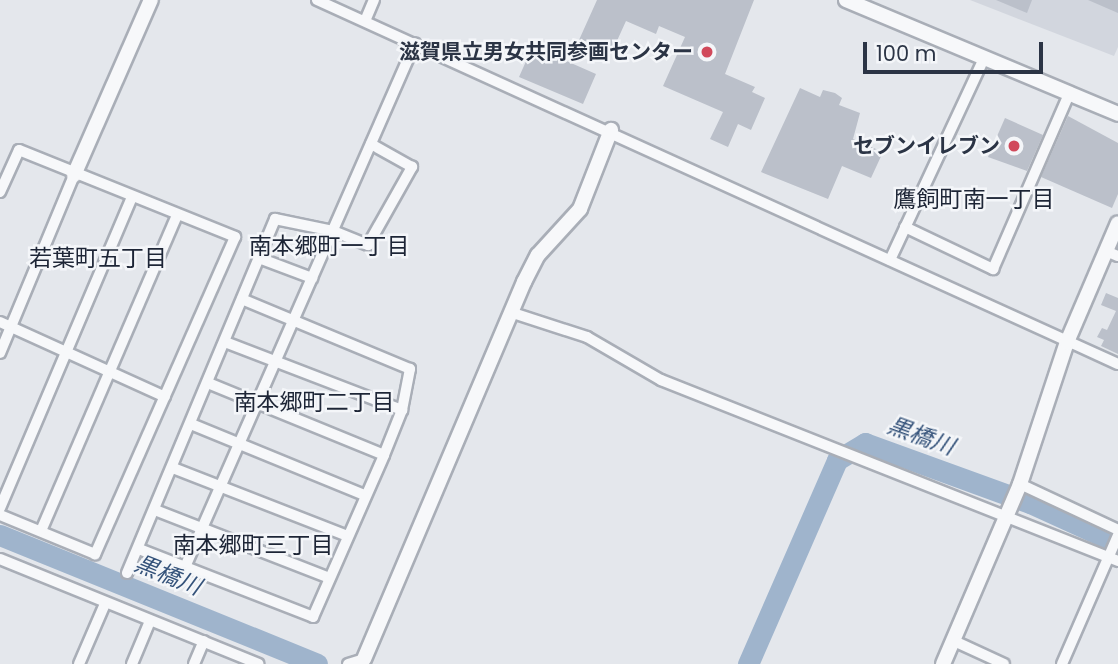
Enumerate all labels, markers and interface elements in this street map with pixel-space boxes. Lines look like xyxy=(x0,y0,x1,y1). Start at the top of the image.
scale bar xyxy=(866,28,1046,72)
place label: 滋賀県立男女共同参画センター xyxy=(399,39,693,65)
text: 100 m xyxy=(876,39,936,68)
marker: 滋賀県立男女共同参画センター xyxy=(699,44,715,60)
place label: セブンイレブン xyxy=(853,133,1000,159)
marker: セブンイレブン xyxy=(1006,138,1022,154)
district label: 鷹飼町南一丁目 xyxy=(894,185,1054,213)
district label: 南本郷町一丁目 xyxy=(249,232,409,260)
district label: 若葉町五丁目 xyxy=(29,244,167,272)
district label: 南本郷町二丁目 xyxy=(234,388,394,416)
water label: 黒橋川 xyxy=(884,411,958,461)
district label: 南本郷町三丁目 xyxy=(173,531,333,559)
water label: 黒橋川 xyxy=(131,549,205,601)

